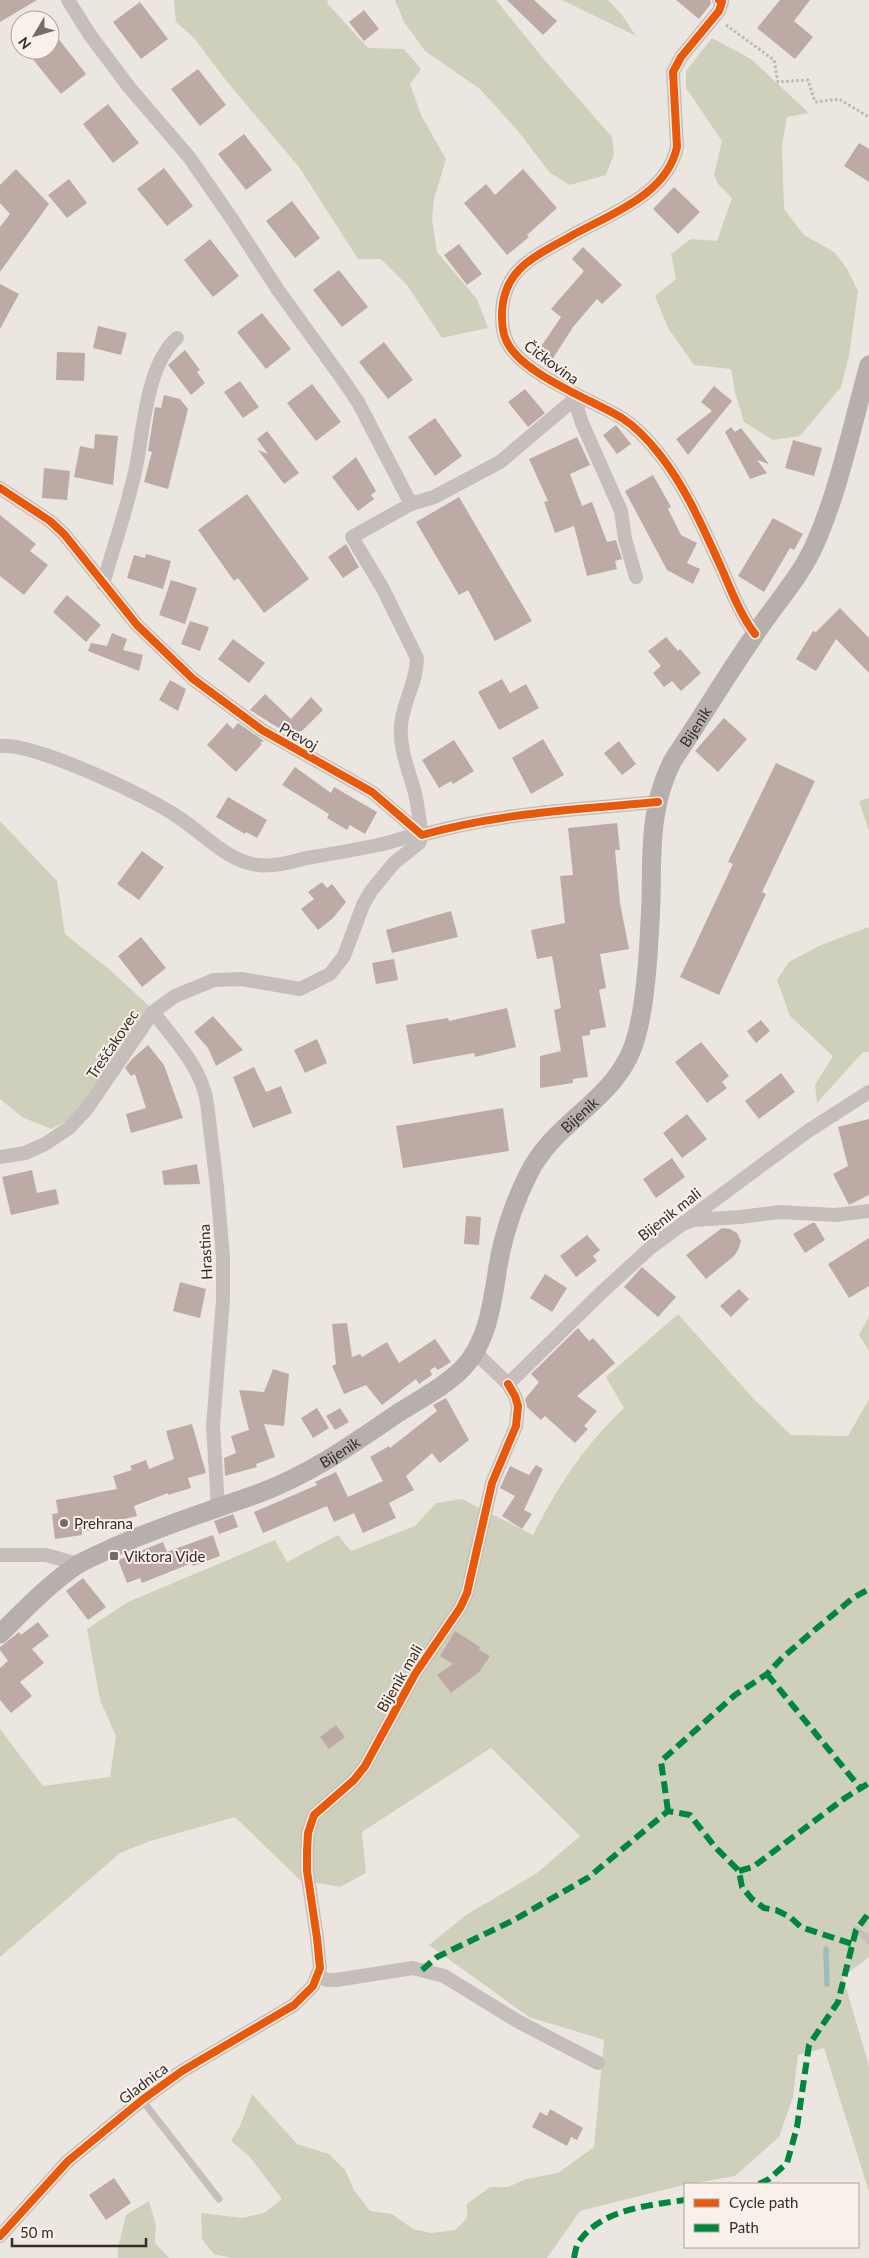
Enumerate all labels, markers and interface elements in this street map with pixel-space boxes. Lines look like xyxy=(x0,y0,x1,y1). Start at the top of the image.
north arrow xyxy=(10,10,60,60)
text: N xyxy=(14,34,34,53)
street label: Čičkovina xyxy=(521,336,583,388)
street label: Bijenik xyxy=(675,703,715,750)
street label: Prevoj xyxy=(277,718,321,754)
street label: Treščakovec xyxy=(82,1006,142,1082)
street label: Bijenik xyxy=(557,1093,602,1136)
street label: Bijenik mali xyxy=(634,1184,704,1244)
street label: Hrastina xyxy=(195,1224,215,1280)
street label: Bijenik xyxy=(316,1432,363,1471)
place label: Prehrana xyxy=(74,1514,133,1532)
marker: Prehrana xyxy=(58,1517,70,1529)
place label: Viktora Vide xyxy=(124,1547,205,1565)
marker: Viktora Vide xyxy=(108,1550,120,1562)
street label: Bijenik mali xyxy=(372,1641,426,1715)
street label: Gladnica xyxy=(115,2059,171,2107)
legend xyxy=(684,2183,859,2248)
text: Cycle path xyxy=(729,2193,798,2211)
scale bar xyxy=(12,2216,146,2248)
text: Path xyxy=(729,2218,759,2236)
text: 50 m xyxy=(20,2223,54,2241)

